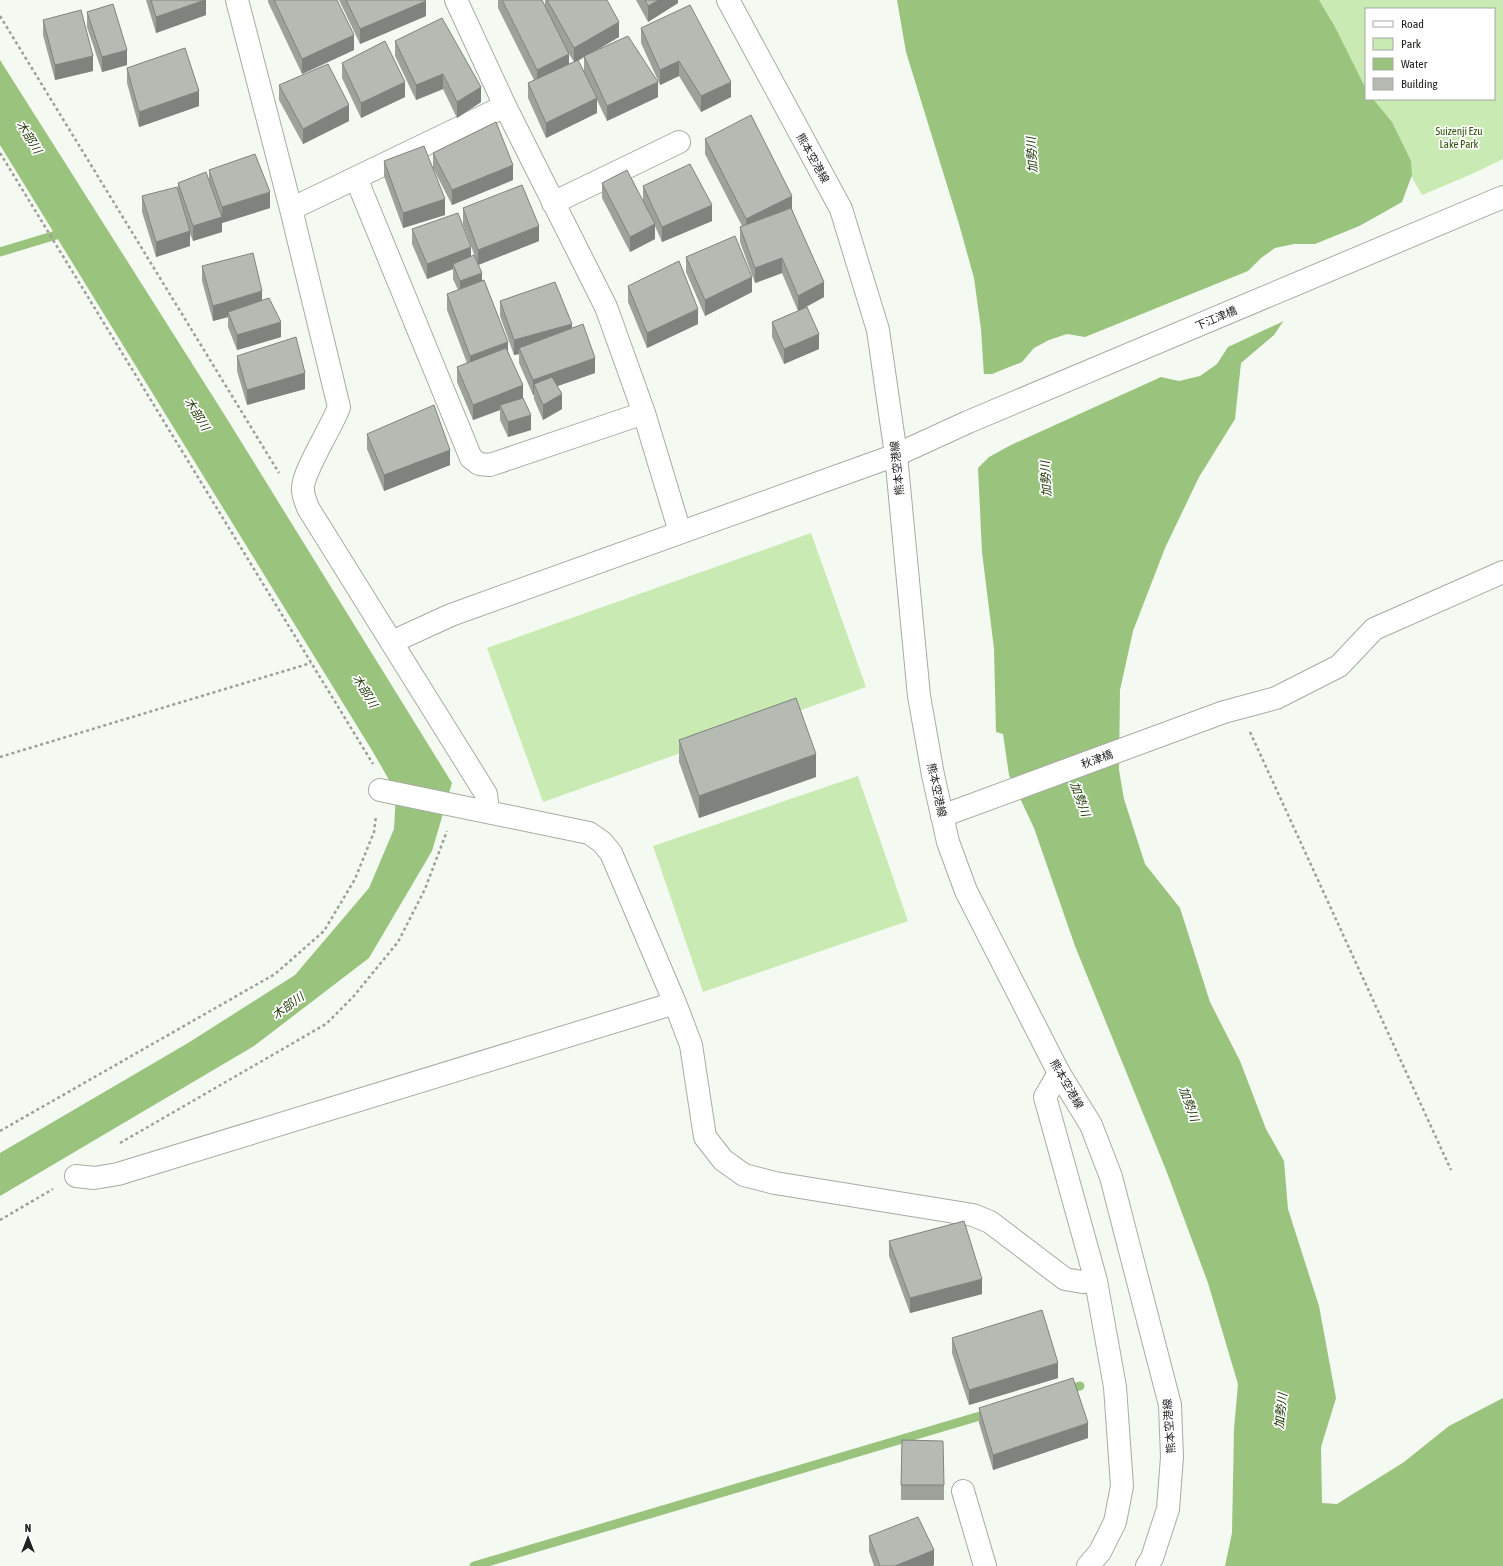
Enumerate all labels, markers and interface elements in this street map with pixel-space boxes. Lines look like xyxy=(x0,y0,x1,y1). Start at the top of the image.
legend xyxy=(1365,8,1495,100)
text: Road xyxy=(1401,17,1424,31)
text: Park xyxy=(1401,37,1422,51)
text: Water xyxy=(1401,57,1428,71)
text: Building xyxy=(1401,77,1439,91)
water label: 木部川 xyxy=(14,118,45,158)
park label: Suizenji Ezu Lake Park xyxy=(1435,125,1483,150)
street label: 熊本空港線 xyxy=(794,131,832,185)
water label: 加勢川 xyxy=(1024,135,1040,173)
street label: 下江津橋 xyxy=(1193,304,1239,332)
water label: 木部川 xyxy=(182,395,213,435)
street label: 熊本空港線 xyxy=(888,440,906,496)
water label: 加勢川 xyxy=(1038,459,1054,497)
water label: 木部川 xyxy=(350,672,381,712)
street label: 秋津橋 xyxy=(1079,748,1115,770)
street label: 熊本空港線 xyxy=(925,762,949,818)
water label: 加勢川 xyxy=(1067,780,1093,820)
water label: 木部川 xyxy=(269,989,308,1022)
street label: 熊本空港線 xyxy=(1048,1057,1086,1111)
water label: 加勢川 xyxy=(1176,1085,1202,1125)
water label: 加勢川 xyxy=(1272,1390,1290,1430)
street label: 熊本空港線 xyxy=(1161,1398,1177,1454)
north arrow xyxy=(8,1518,48,1558)
text: N xyxy=(25,1522,31,1534)

